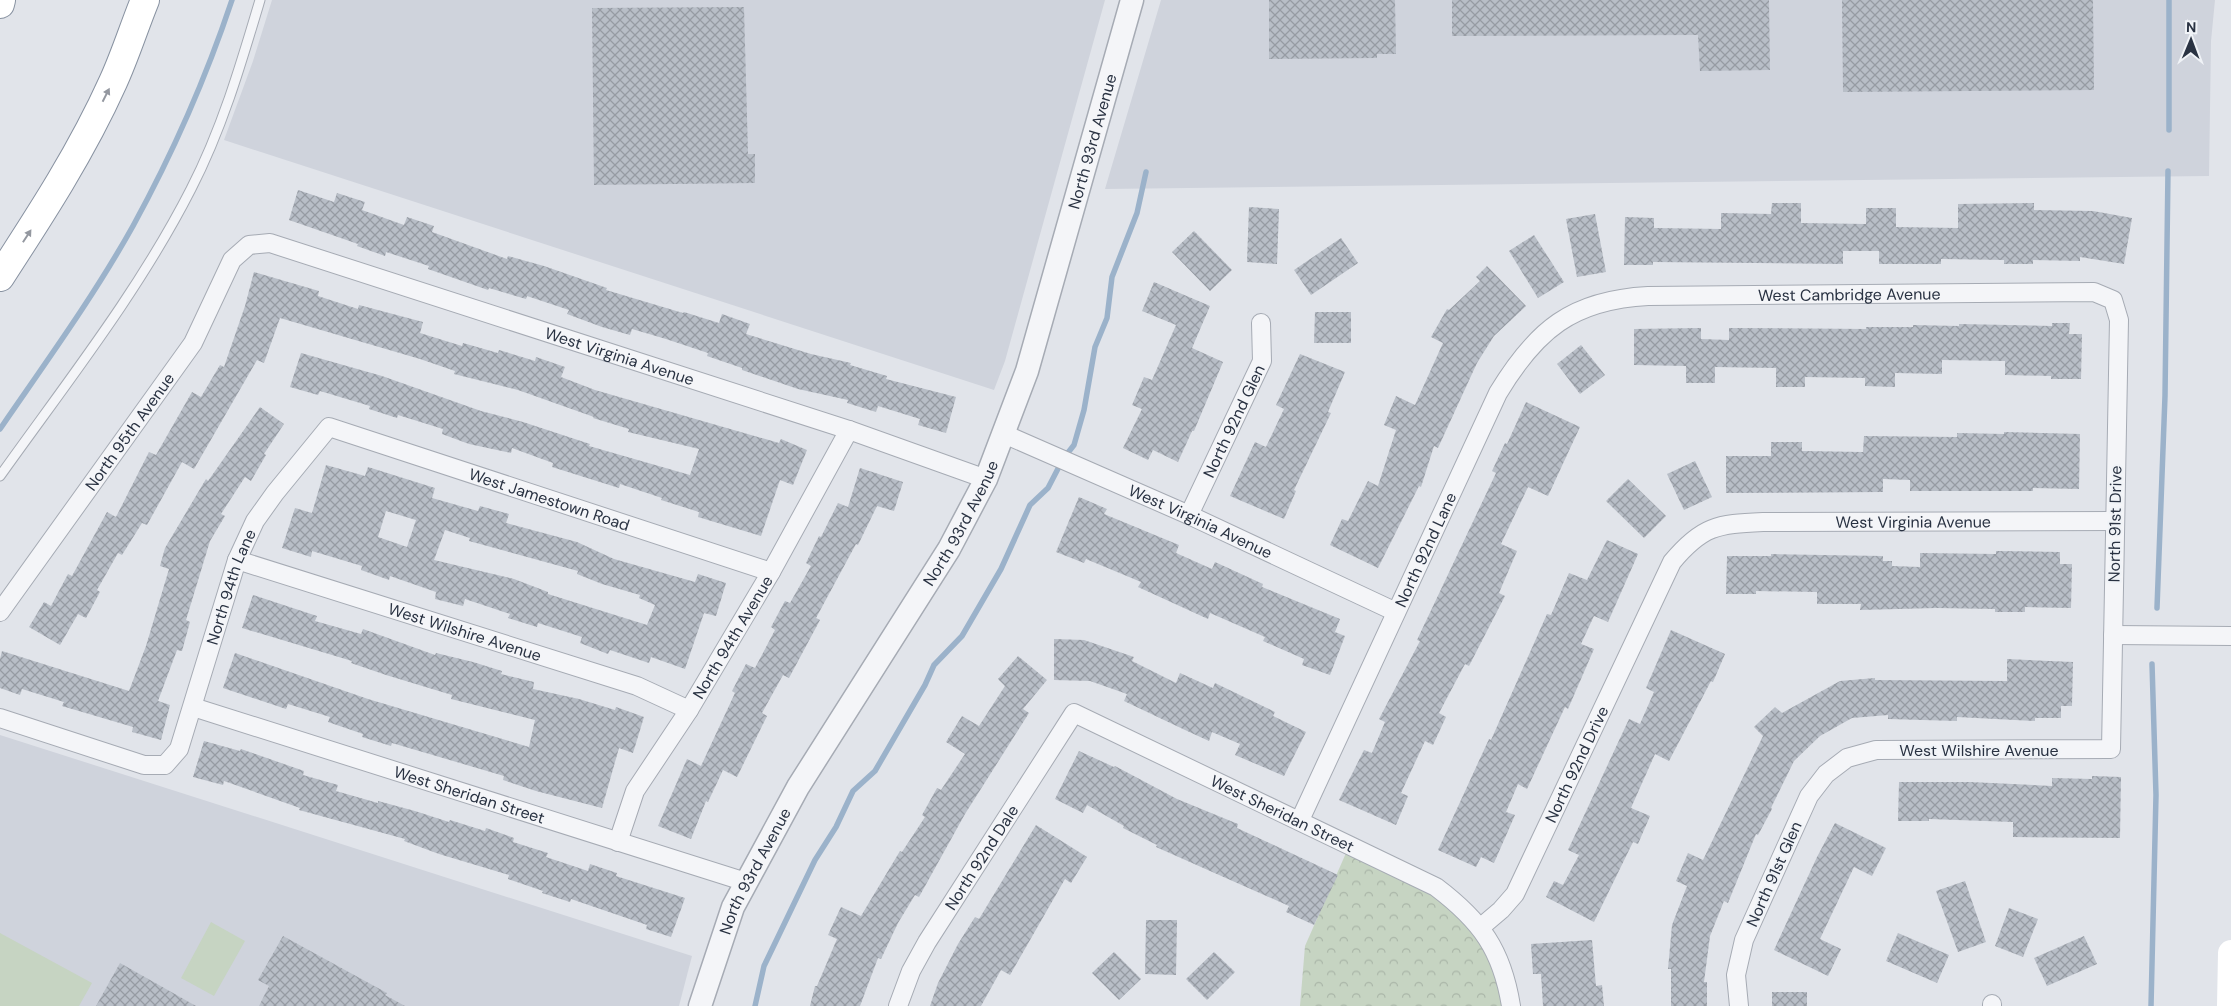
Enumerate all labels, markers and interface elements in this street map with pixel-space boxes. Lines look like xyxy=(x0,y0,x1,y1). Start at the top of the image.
north arrow xyxy=(2166,15,2216,65)
text: N xyxy=(2186,18,2196,36)
street label: North 93rd Avenue xyxy=(1063,71,1121,212)
one-way arrow xyxy=(103,88,111,102)
one-way arrow xyxy=(22,230,32,243)
street label: West Cambridge Avenue xyxy=(1758,283,1941,306)
street label: West Virginia Avenue xyxy=(542,322,697,390)
street label: North 92nd Glen xyxy=(1198,361,1269,481)
street label: North 95th Avenue xyxy=(80,369,179,495)
street label: North 93rd Avenue xyxy=(918,457,1003,590)
street label: West Jamestown Road xyxy=(466,463,632,535)
street label: North 91st Drive xyxy=(2103,465,2127,583)
street label: West Virginia Avenue xyxy=(1126,479,1276,563)
street label: North 92nd Lane xyxy=(1390,489,1461,610)
street label: West Virginia Avenue xyxy=(1835,511,1991,532)
street label: North 94th Lane xyxy=(201,525,260,647)
street label: North 94th Avenue xyxy=(688,571,777,703)
street label: West Wilshire Avenue xyxy=(386,598,544,666)
street label: North 92nd Drive xyxy=(1540,703,1613,826)
street label: West Wilshire Avenue xyxy=(1899,740,2059,761)
street label: West Sheridan Street xyxy=(391,761,547,828)
street label: West Sheridan Street xyxy=(1207,770,1358,857)
street label: North 92nd Dale xyxy=(940,801,1023,914)
street label: North 93rd Avenue xyxy=(714,804,795,937)
street label: North 91st Glen xyxy=(1741,818,1807,930)

